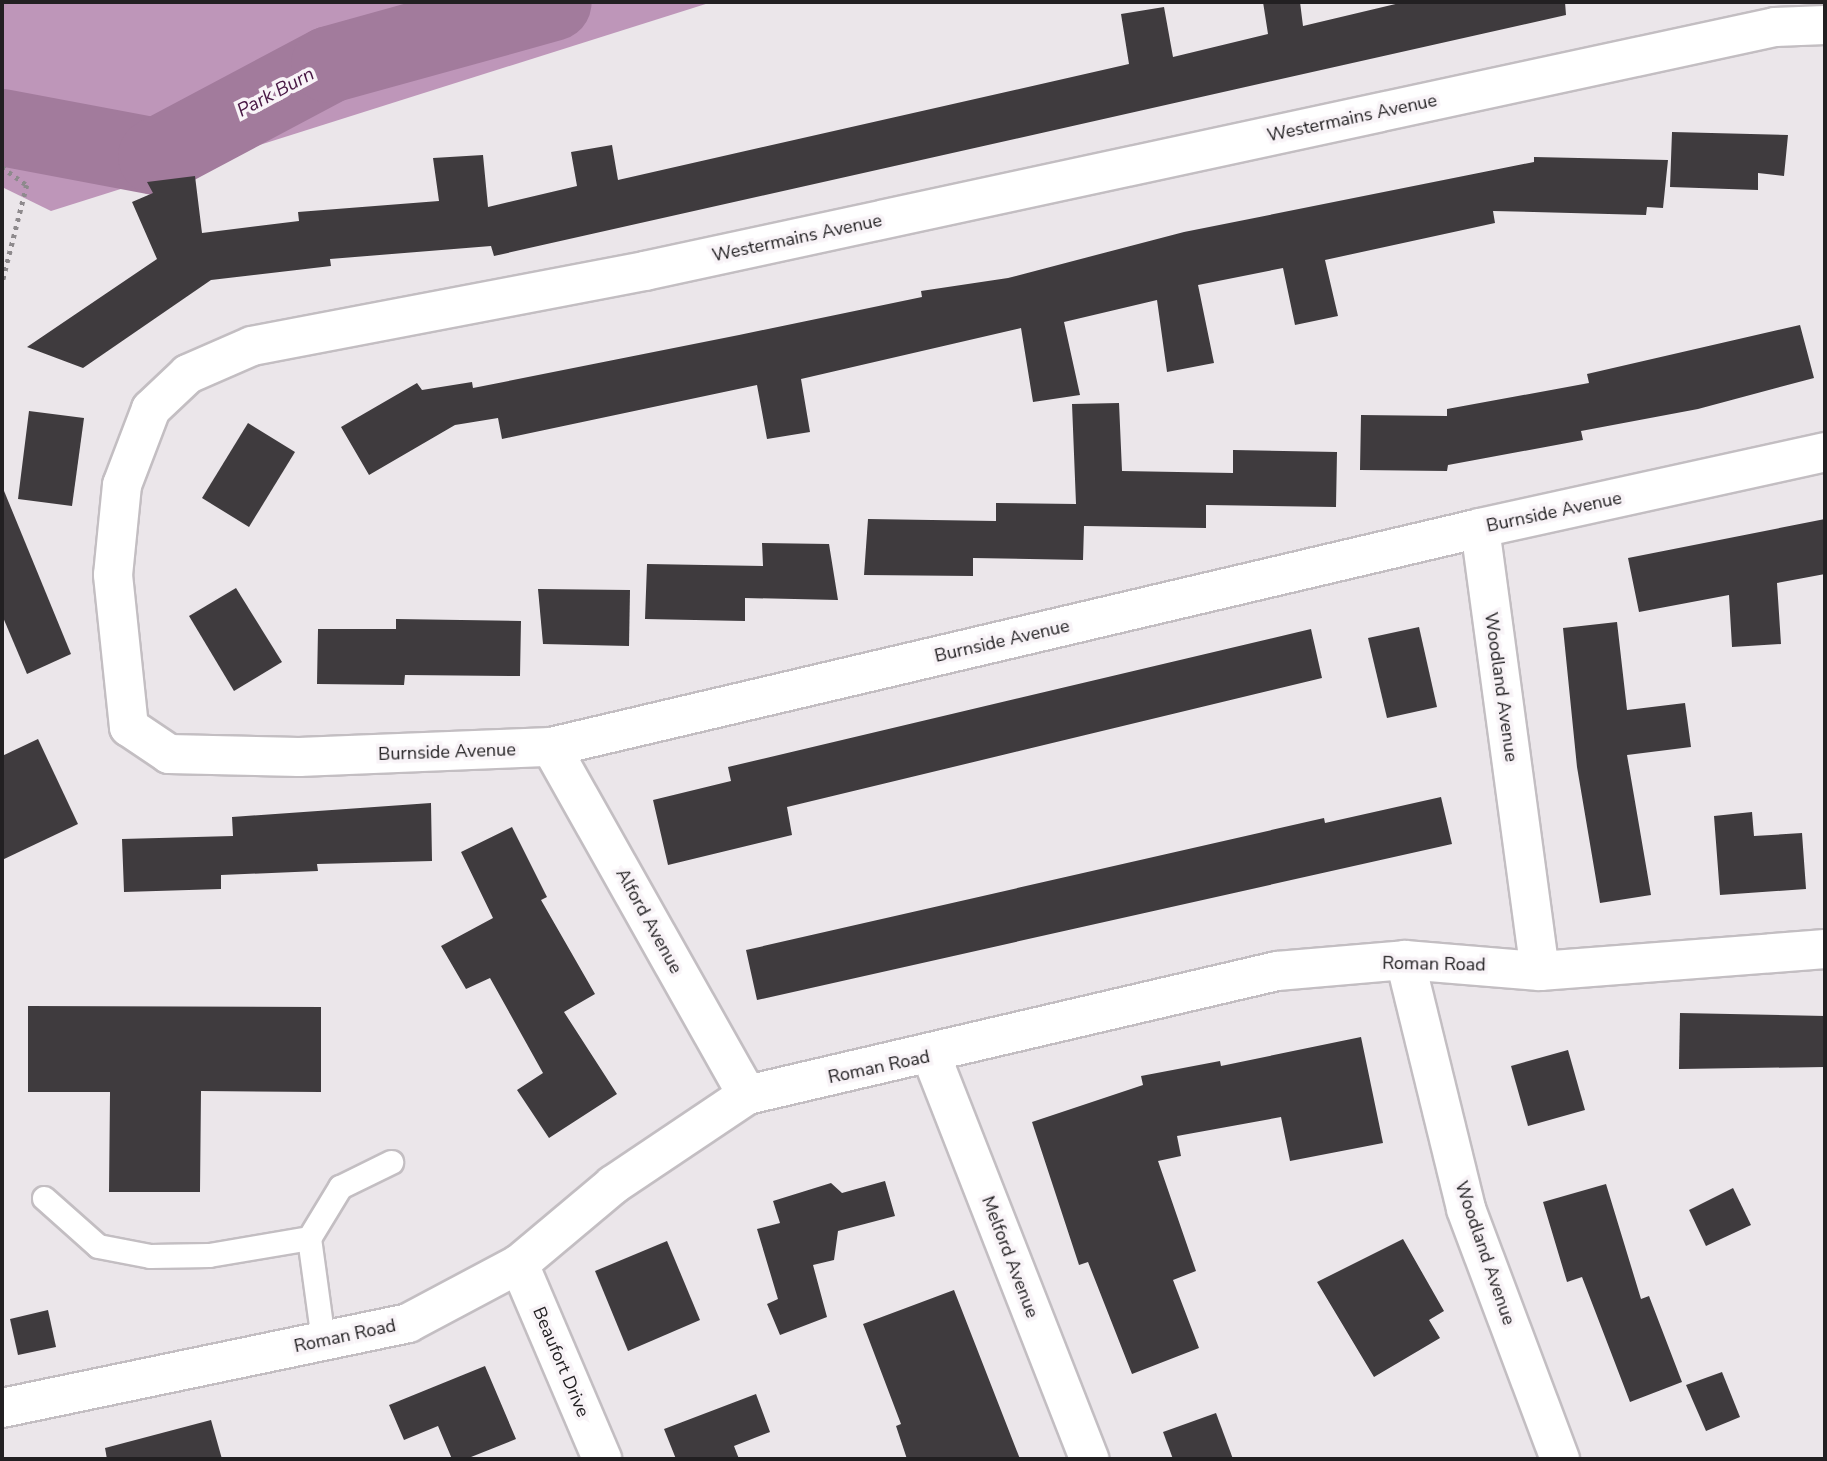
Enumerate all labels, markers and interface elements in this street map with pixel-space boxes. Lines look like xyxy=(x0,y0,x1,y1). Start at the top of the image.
water label: Park Burn xyxy=(234,63,318,123)
street label: Westermains Avenue xyxy=(1265,89,1439,147)
street label: Westermains Avenue xyxy=(710,209,884,267)
street label: Burnside Avenue xyxy=(1484,487,1624,537)
street label: Woodland Avenue xyxy=(1480,611,1522,763)
street label: Burnside Avenue xyxy=(932,615,1072,667)
street label: Burnside Avenue xyxy=(378,739,516,765)
street label: Alford Avenue xyxy=(611,865,687,977)
street label: Roman Road xyxy=(1382,952,1486,976)
street label: Roman Road xyxy=(826,1046,932,1088)
street label: Woodland Avenue xyxy=(1450,1178,1520,1328)
street label: Melford Avenue xyxy=(977,1193,1043,1321)
street label: Beaufort Drive xyxy=(528,1304,594,1420)
street label: Roman Road xyxy=(292,1315,398,1357)

